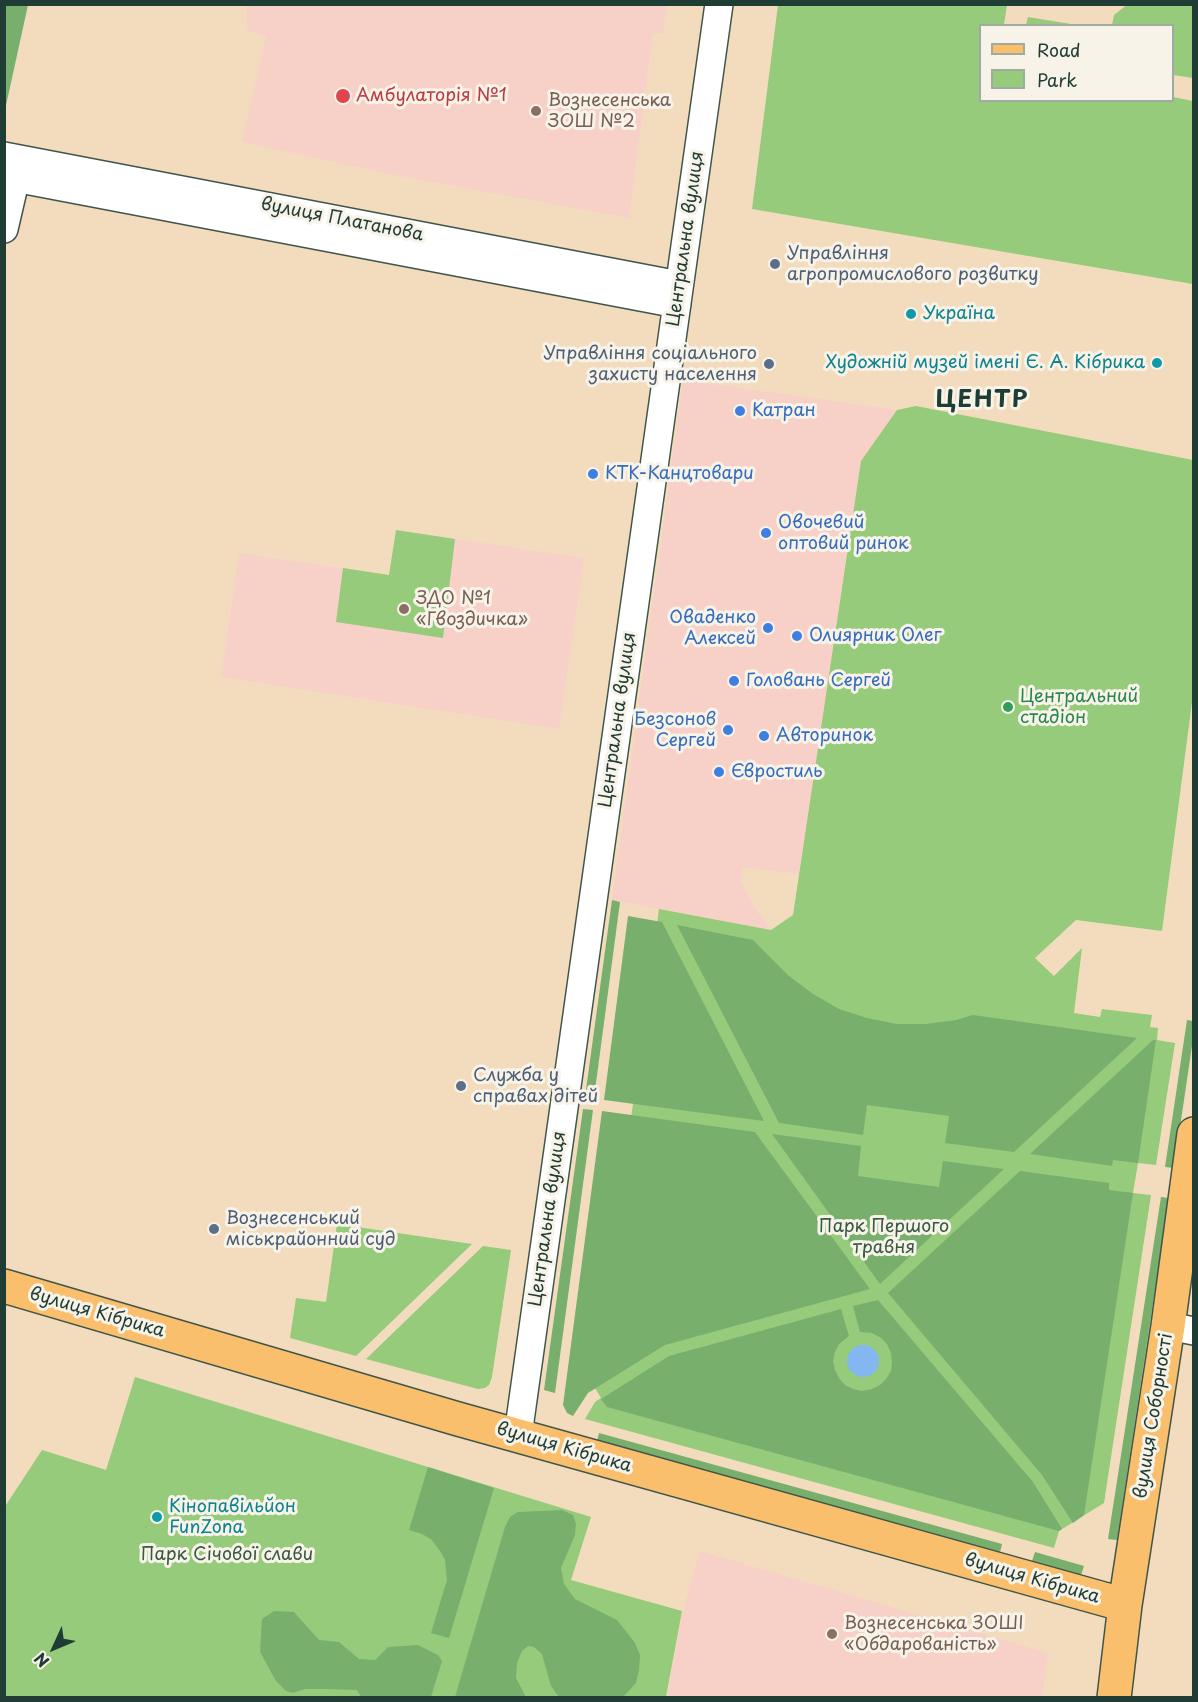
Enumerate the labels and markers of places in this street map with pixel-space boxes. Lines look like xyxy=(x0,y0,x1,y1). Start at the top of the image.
place label: Амбулаторія №1 xyxy=(356,85,507,107)
marker: Амбулаторія №1 xyxy=(334,87,352,105)
place label: Вознесенська ЗОШ №2 xyxy=(548,90,671,132)
marker: Вознесенська ЗОШ №2 xyxy=(529,104,543,118)
place label: Управління агропромислового розвитку xyxy=(787,243,1039,286)
marker: Управління агропромислового розвитку xyxy=(768,257,782,271)
place label: Україна xyxy=(923,303,995,325)
marker: Україна xyxy=(904,307,918,321)
place label: Управління соціального захисту населення xyxy=(544,343,757,386)
place label: Художній музей імені Є. А. Кібрика xyxy=(825,352,1145,374)
marker: Художній музей імені Є. А. Кібрика xyxy=(1150,356,1164,370)
marker: Управління соціального захисту населення xyxy=(762,357,776,371)
place label: Катран xyxy=(752,400,816,422)
marker: Катран xyxy=(733,404,747,418)
place label: КТК-Канцтовари xyxy=(605,463,754,485)
marker: КТК-Канцтовари xyxy=(586,467,600,481)
place label: Овочевий оптовий ринок xyxy=(778,512,909,554)
marker: Овочевий оптовий ринок xyxy=(759,526,773,540)
place label: ЗДО №1 «Гвоздичка» xyxy=(416,588,528,630)
marker: ЗДО №1 «Гвоздичка» xyxy=(397,602,411,616)
place label: Оваденко Алексей xyxy=(669,607,756,650)
marker: Оваденко Алексей xyxy=(761,621,775,635)
place label: Олиярник Олег xyxy=(809,625,942,647)
marker: Олиярник Олег xyxy=(790,629,804,643)
place label: Головань Сергей xyxy=(746,670,891,692)
marker: Головань Сергей xyxy=(727,674,741,688)
place label: Центральний стадіон xyxy=(1020,686,1138,728)
marker: Центральний стадіон xyxy=(1001,700,1015,714)
place label: Безсонов Сергей xyxy=(634,709,716,752)
marker: Безсонов Сергей xyxy=(721,723,735,737)
place label: Авторинок xyxy=(776,725,873,747)
marker: Авторинок xyxy=(757,729,771,743)
place label: Євростиль xyxy=(731,761,822,783)
marker: Євростиль xyxy=(712,765,726,779)
place label: Служба у справах дітей xyxy=(473,1065,598,1108)
marker: Служба у справах дітей xyxy=(454,1079,468,1093)
place label: Вознесенський міськрайонний суд xyxy=(226,1208,396,1250)
marker: Вознесенський міськрайонний суд xyxy=(207,1222,221,1236)
place label: Кінопавільйон FunZona xyxy=(169,1496,296,1538)
marker: Кінопавільйон FunZona xyxy=(150,1510,164,1524)
place label: Вознесенська ЗОШІ «Обдарованість» xyxy=(844,1613,1024,1656)
marker: Вознесенська ЗОШІ «Обдарованість» xyxy=(825,1627,839,1641)

